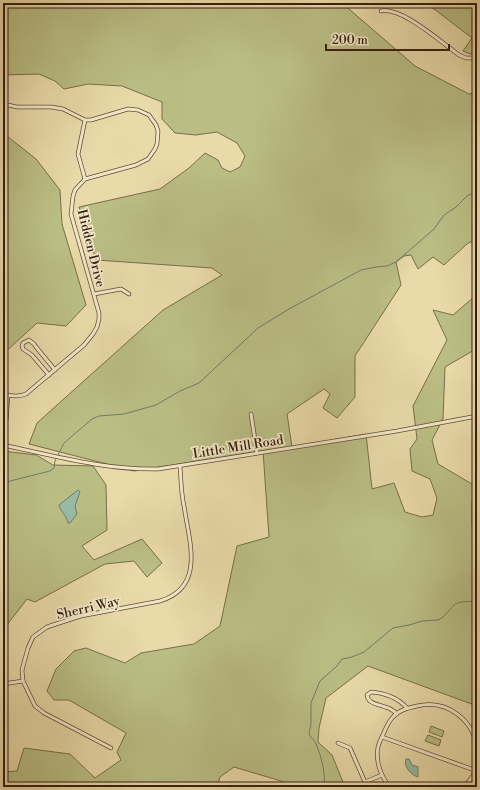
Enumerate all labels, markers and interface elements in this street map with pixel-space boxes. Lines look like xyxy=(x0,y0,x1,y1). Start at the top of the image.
scale bar xyxy=(326,26,449,52)
text: 200 m xyxy=(332,33,368,48)
street label: Hidden Drive xyxy=(74,208,109,289)
street label: Little Mill Road xyxy=(192,432,285,462)
street label: Sherri Way xyxy=(55,593,122,623)

